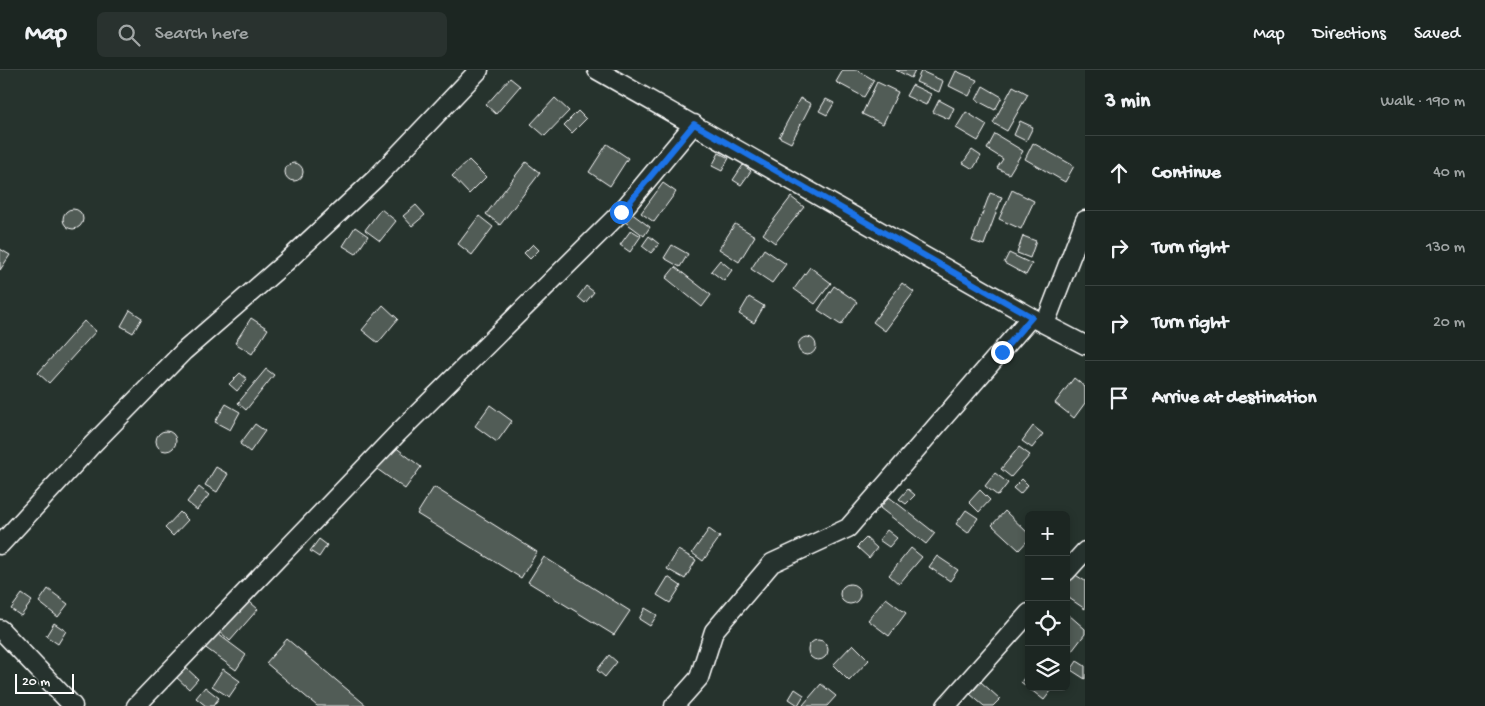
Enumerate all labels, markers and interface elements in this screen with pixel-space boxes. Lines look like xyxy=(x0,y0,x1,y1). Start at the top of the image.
search box xyxy=(97,12,447,57)
text: Map xyxy=(25,20,67,49)
icon: search xyxy=(115,21,143,49)
text: Search here xyxy=(155,23,248,46)
text: Map xyxy=(1253,24,1285,45)
text: Directions xyxy=(1313,24,1386,45)
text: Saved xyxy=(1414,24,1460,45)
text: 3 min xyxy=(1105,90,1150,115)
text: Walk · 190 m xyxy=(1381,93,1465,112)
icon: ahead xyxy=(1105,159,1133,187)
text: Continue xyxy=(1152,162,1221,185)
text: 40 m xyxy=(1433,164,1465,183)
route start xyxy=(610,201,633,224)
icon: right xyxy=(1105,234,1133,262)
text: Turn right xyxy=(1152,237,1228,260)
text: 130 m xyxy=(1426,239,1465,258)
icon: right xyxy=(1105,309,1133,337)
text: Turn right xyxy=(1152,312,1228,335)
text: 20 m xyxy=(1433,314,1465,333)
route end xyxy=(991,341,1014,364)
icon: arrive xyxy=(1105,384,1133,412)
text: Arrive at destination xyxy=(1152,387,1316,410)
map controls xyxy=(1025,511,1070,691)
button: + xyxy=(1025,511,1070,556)
button: − xyxy=(1025,556,1070,601)
button: locate xyxy=(1025,601,1070,646)
button: layers xyxy=(1025,646,1070,691)
scale bar xyxy=(15,671,74,694)
text: 20 m xyxy=(22,674,50,691)

